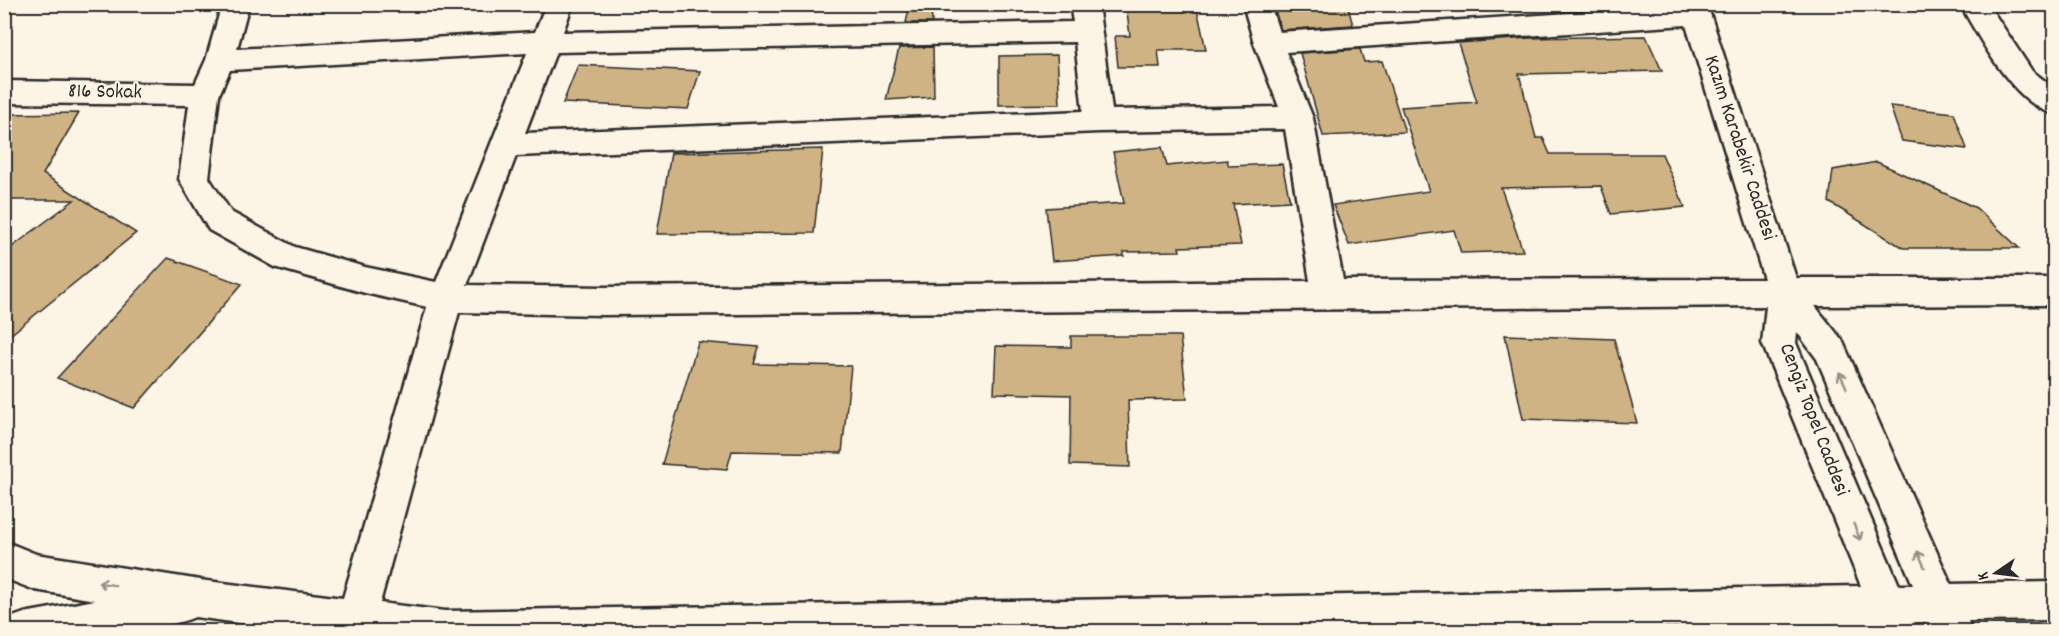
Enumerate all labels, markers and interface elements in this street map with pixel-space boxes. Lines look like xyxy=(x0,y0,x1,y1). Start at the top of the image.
street label: Kazım Karabekir Caddesi xyxy=(1695,52,1783,245)
street label: 816 Sokak xyxy=(68,77,142,109)
street label: Cengiz Topel Caddesi xyxy=(1770,339,1856,501)
one-way arrow xyxy=(1837,371,1848,390)
one-way arrow xyxy=(1852,522,1863,540)
north arrow xyxy=(1966,543,2026,603)
one-way arrow xyxy=(1915,550,1926,568)
text: K xyxy=(1972,569,1996,582)
one-way arrow xyxy=(98,578,118,589)

